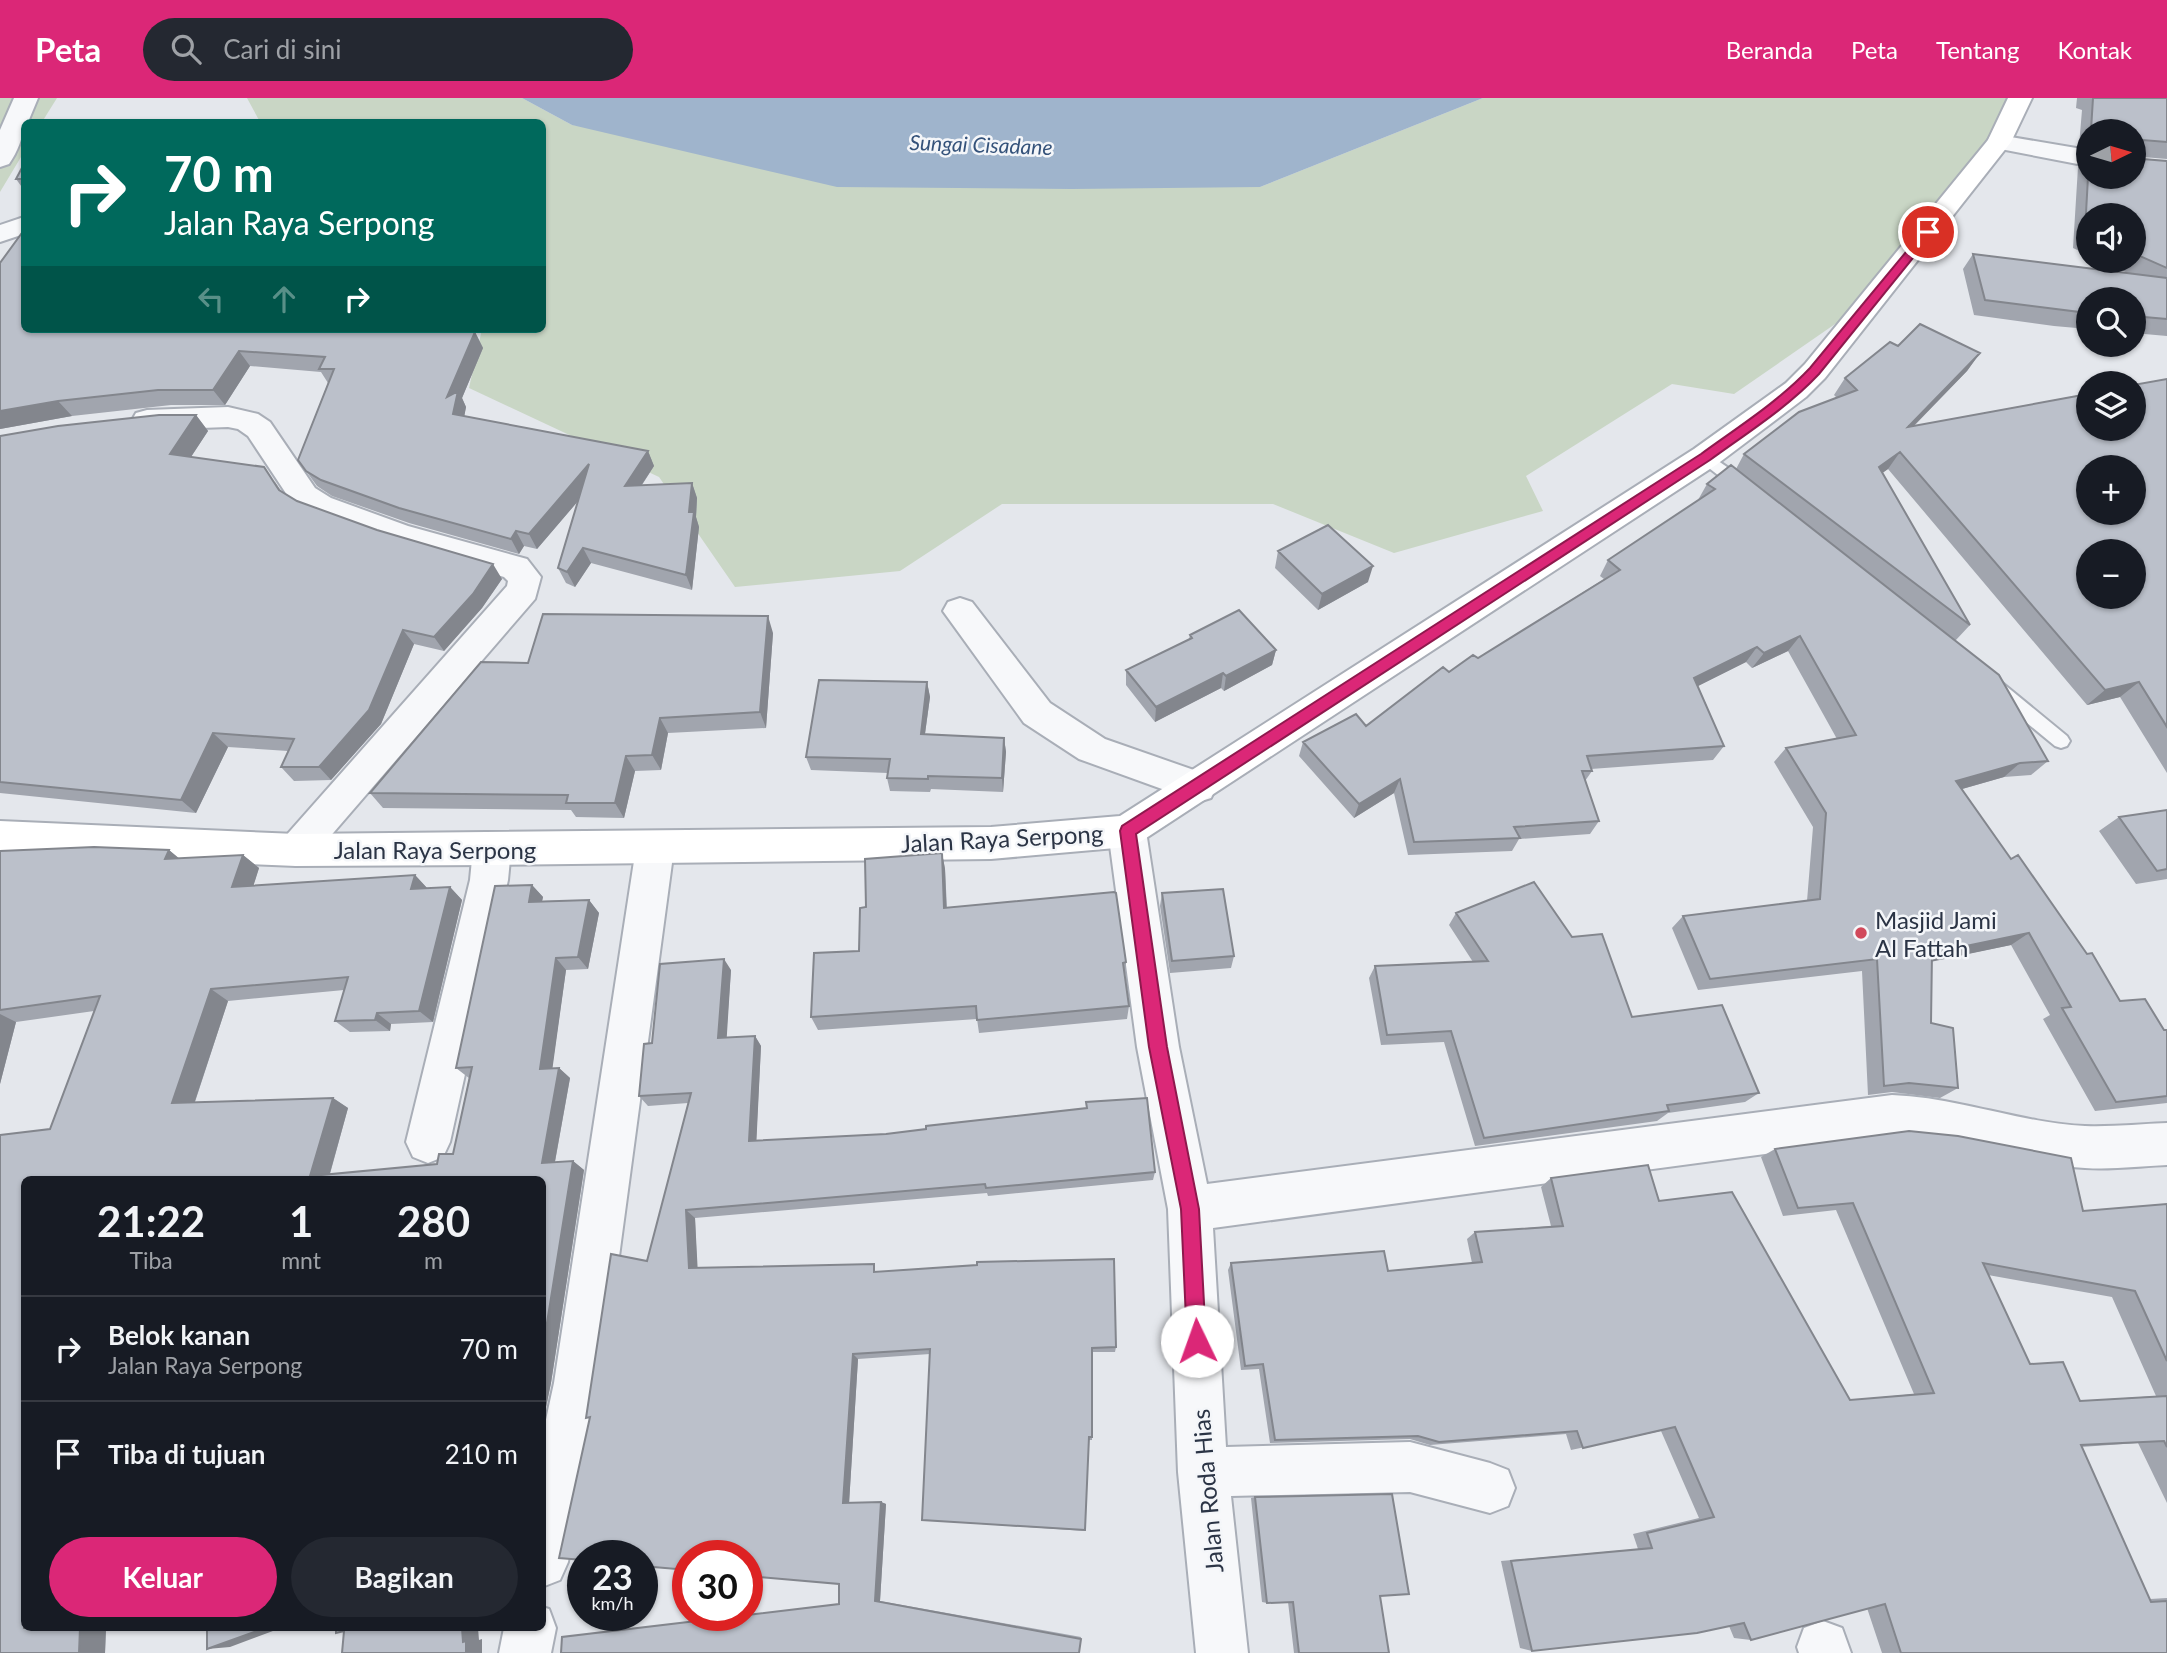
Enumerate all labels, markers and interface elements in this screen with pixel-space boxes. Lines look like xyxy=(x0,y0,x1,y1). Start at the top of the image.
search box xyxy=(143,18,633,81)
text: Peta xyxy=(35,29,101,69)
icon: search xyxy=(167,30,205,68)
text: Cari di sini xyxy=(223,33,342,65)
text: Beranda xyxy=(1726,35,1813,64)
text: Peta xyxy=(1851,35,1898,64)
text: Tentang xyxy=(1936,35,2019,64)
text: Kontak xyxy=(2057,35,2132,64)
north arrow xyxy=(2076,119,2146,189)
map controls xyxy=(2076,119,2146,609)
water label: Sungai Cisadane xyxy=(909,129,1053,159)
text: 70 m xyxy=(164,144,274,202)
icon: right xyxy=(49,147,140,238)
pin xyxy=(1898,202,1958,262)
text: Jalan Raya Serpong xyxy=(164,203,434,242)
button: sound xyxy=(2076,203,2146,273)
icon: arrive xyxy=(1909,213,1947,251)
icon: left xyxy=(192,280,230,318)
icon: ahead xyxy=(265,280,303,318)
icon: right xyxy=(338,280,376,318)
button: search xyxy=(2076,287,2146,357)
button: layers xyxy=(2076,371,2146,441)
button: + xyxy=(2076,455,2146,525)
button: − xyxy=(2076,539,2146,609)
street label: Jalan Raya Serpong xyxy=(900,818,1104,858)
street label: Jalan Raya Serpong xyxy=(334,835,536,864)
place label: Masjid Jami Al Fattah xyxy=(1875,905,1997,962)
marker: Masjid Jami Al Fattah xyxy=(1853,925,1869,941)
text: 21:22 xyxy=(97,1196,205,1246)
text: 1 xyxy=(289,1196,313,1246)
text: 280 xyxy=(397,1196,470,1246)
text: Tiba xyxy=(129,1246,173,1274)
text: mnt xyxy=(281,1246,321,1274)
text: m xyxy=(424,1246,443,1274)
position arrow xyxy=(1160,1304,1234,1378)
text: Belok kanan xyxy=(108,1319,250,1351)
icon: right xyxy=(49,1330,87,1368)
text: 70 m xyxy=(460,1333,518,1365)
text: Jalan Raya Serpong xyxy=(108,1351,302,1379)
street label: Jalan Roda Hias xyxy=(1185,1408,1229,1574)
icon: arrive xyxy=(49,1435,87,1473)
text: Tiba di tujuan xyxy=(108,1438,266,1470)
text: 210 m xyxy=(445,1438,518,1470)
button: Keluar xyxy=(49,1537,277,1617)
button: Bagikan xyxy=(291,1537,518,1617)
speed limit sign: 30 xyxy=(672,1540,763,1631)
text: 23 xyxy=(592,1555,633,1597)
text: km/h xyxy=(591,1592,634,1614)

